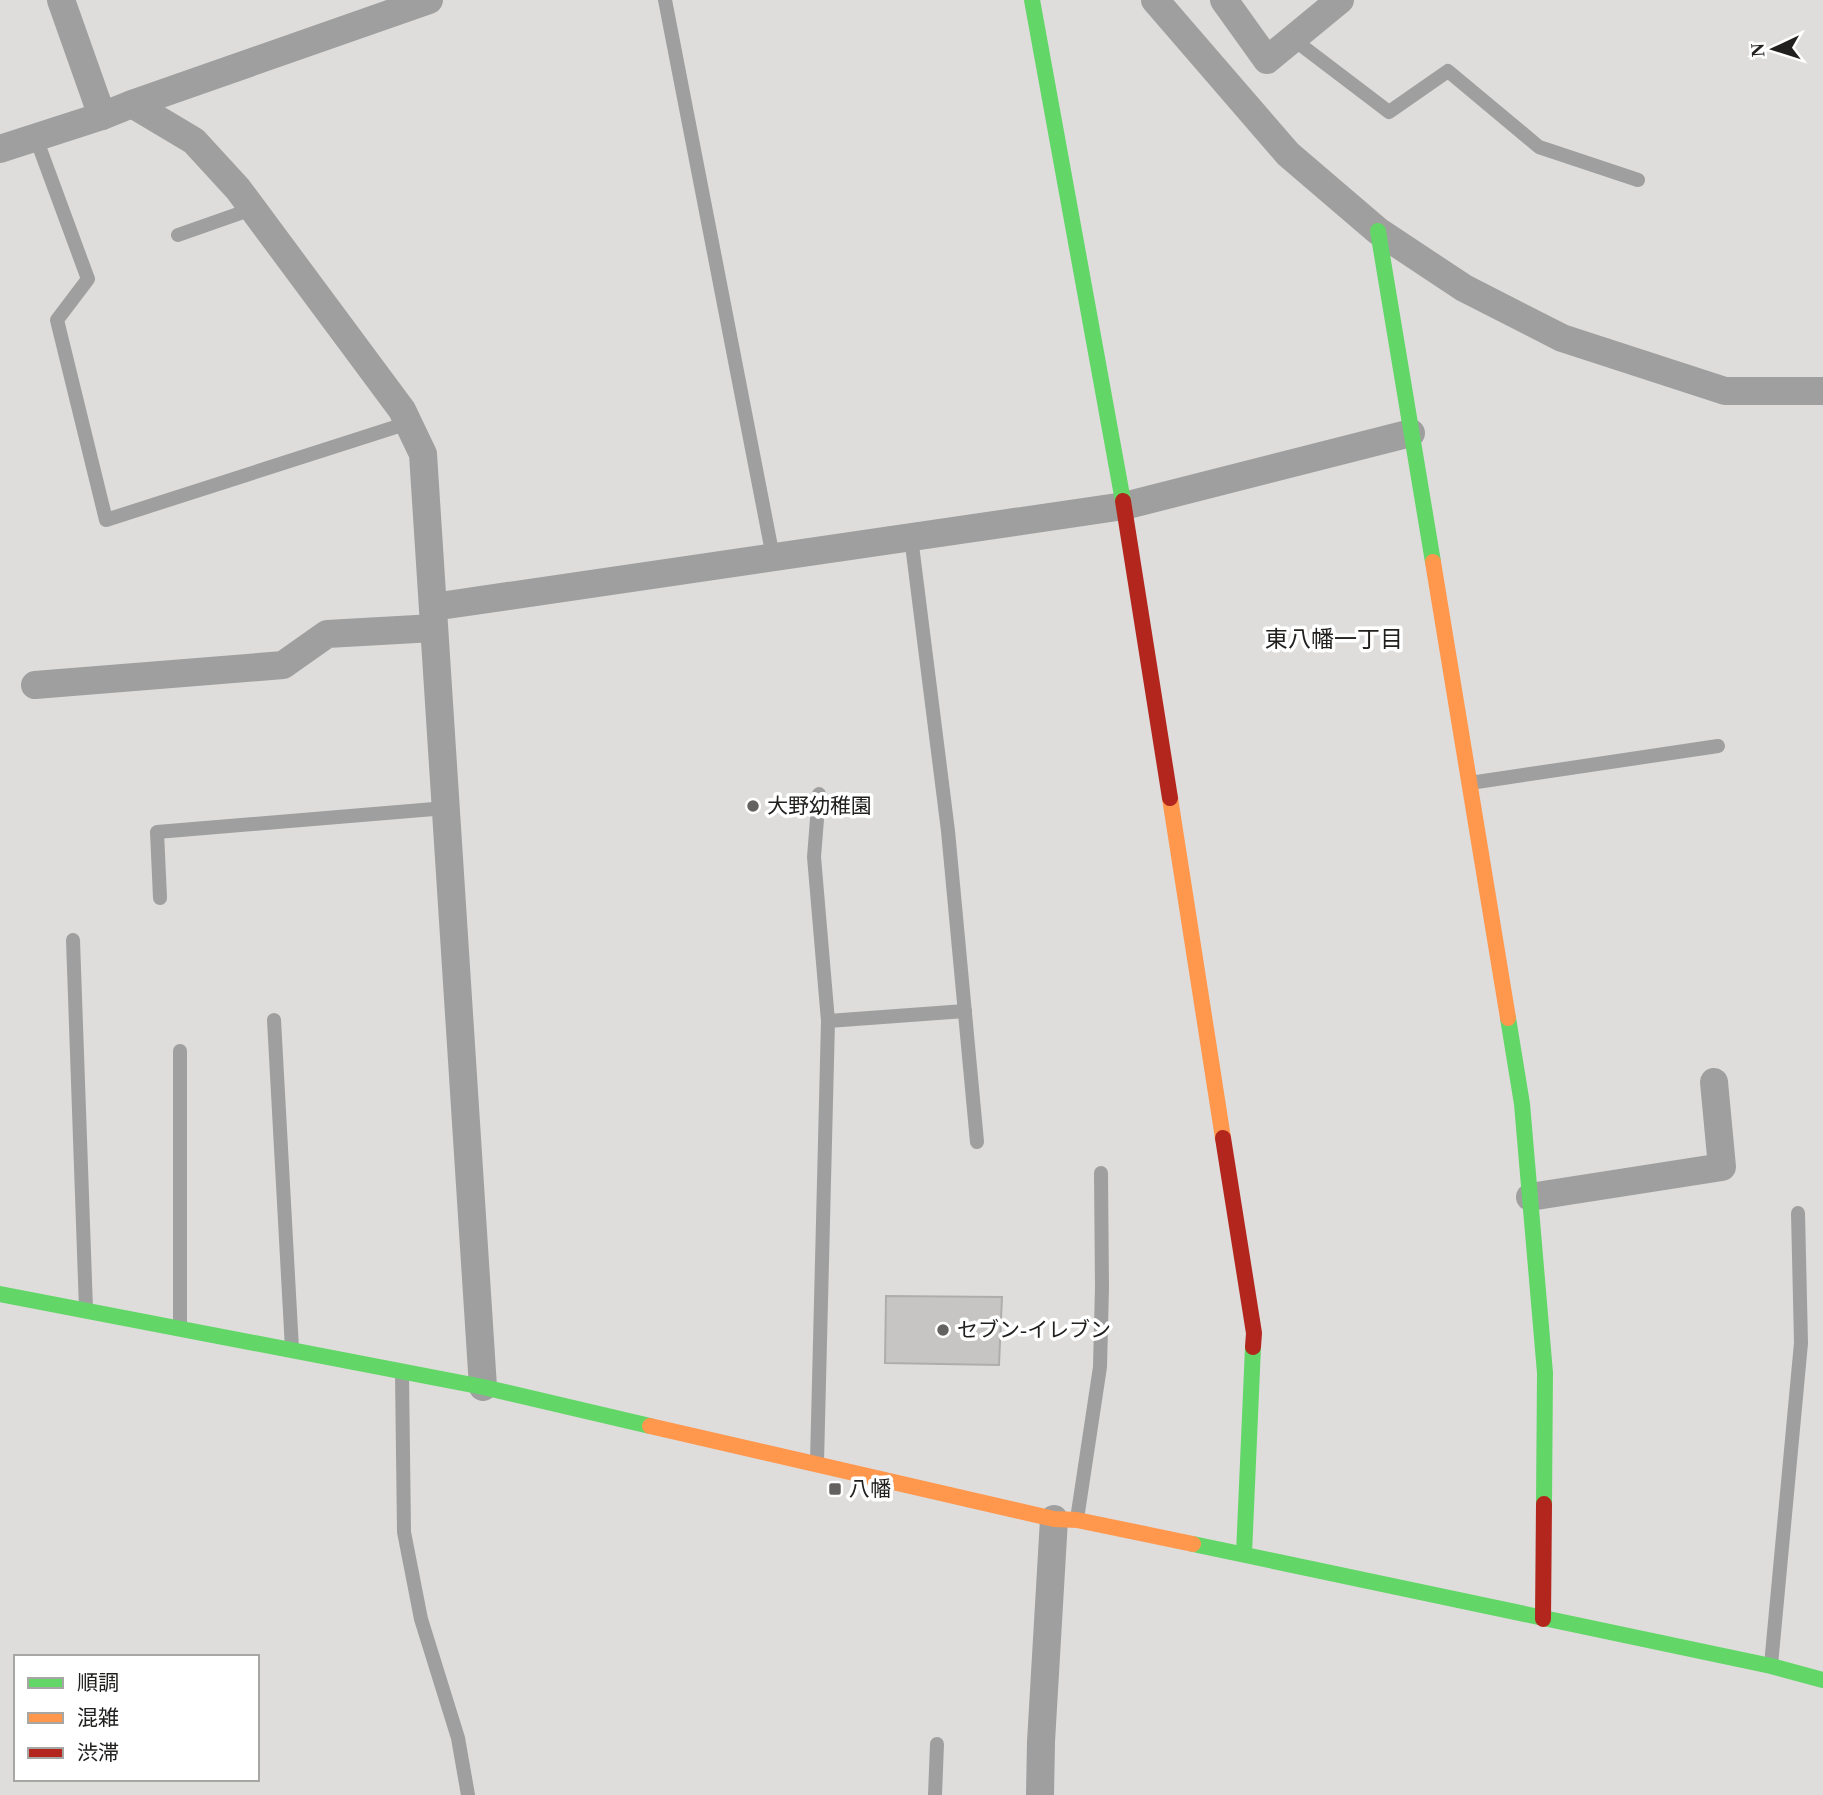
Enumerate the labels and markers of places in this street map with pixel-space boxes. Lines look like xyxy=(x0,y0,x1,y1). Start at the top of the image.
place label: 大野幼稚園 xyxy=(767,794,872,818)
marker: 大野幼稚園 xyxy=(745,798,761,814)
place label: セブン-イレブン xyxy=(957,1318,1111,1342)
marker: セブン-イレブン xyxy=(935,1322,951,1338)
place label: 八幡 xyxy=(849,1477,891,1501)
marker: 八幡 xyxy=(827,1481,843,1497)

